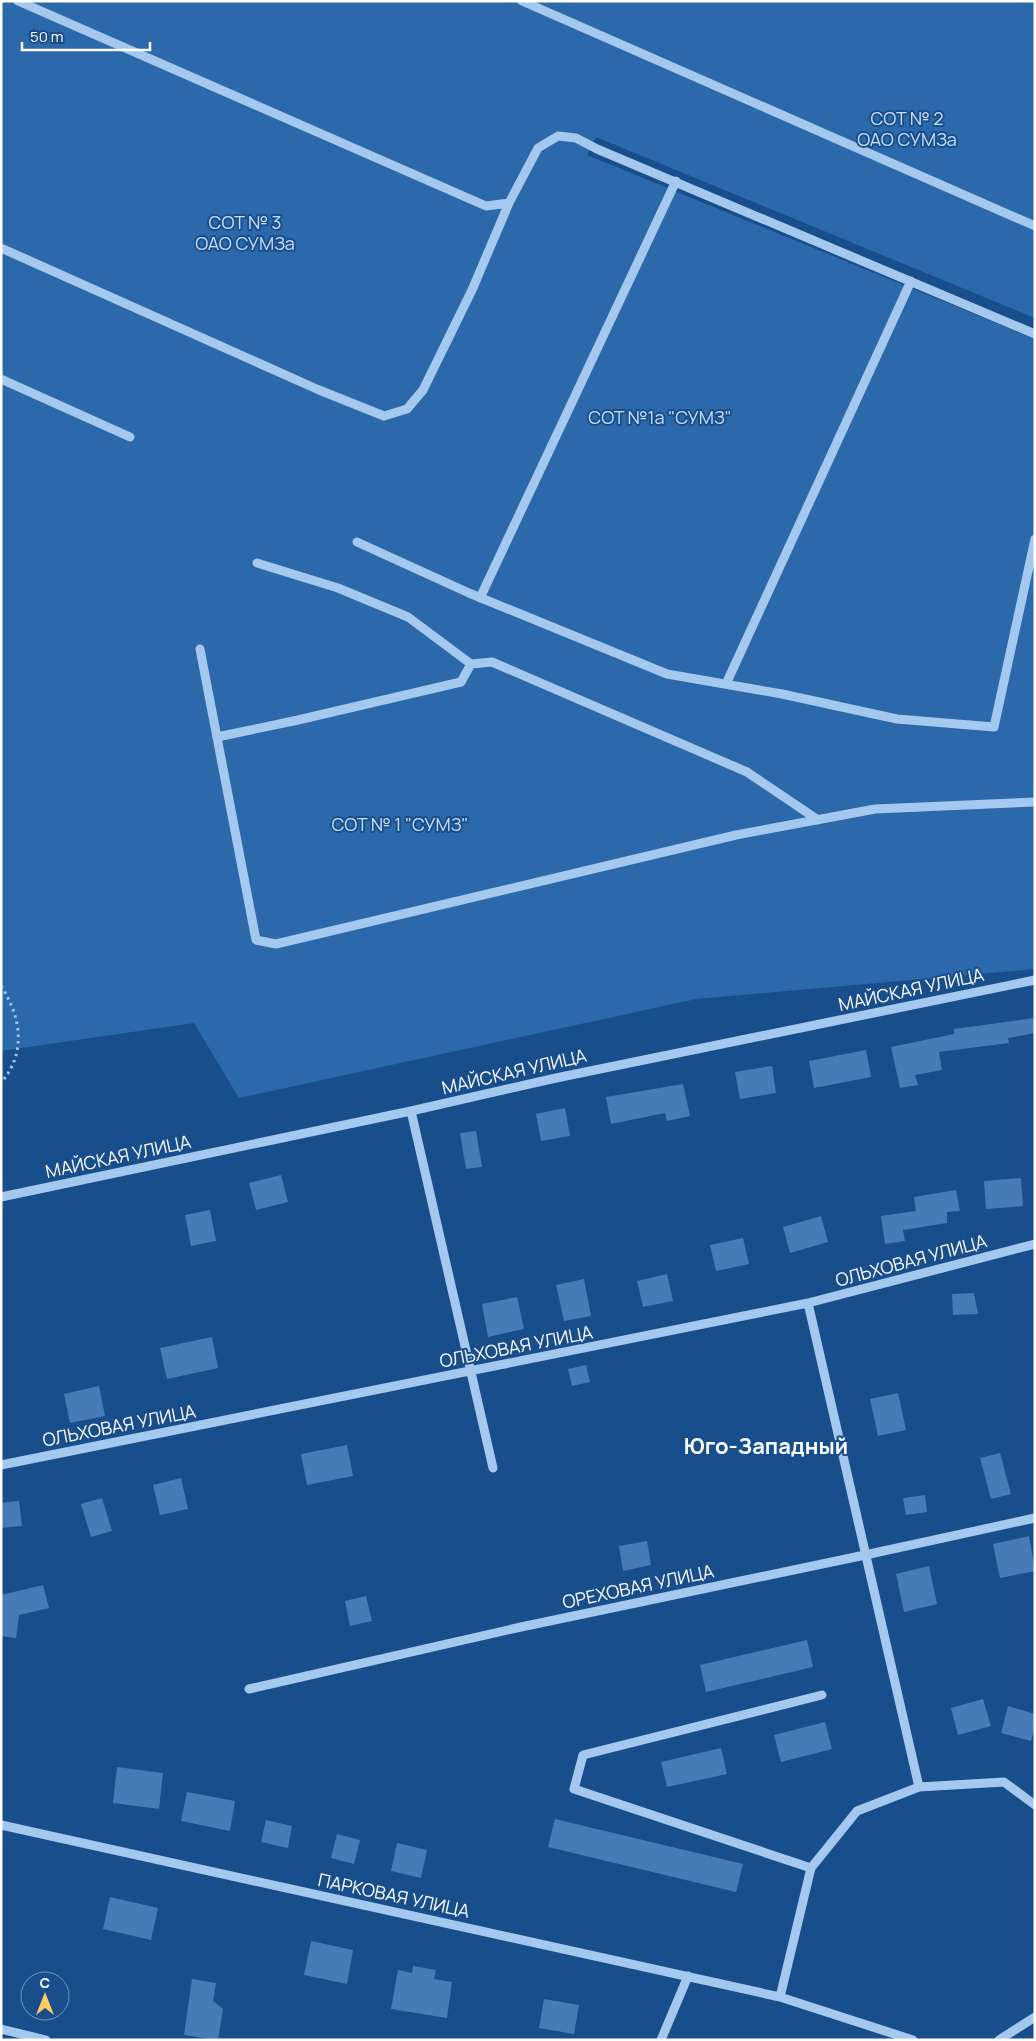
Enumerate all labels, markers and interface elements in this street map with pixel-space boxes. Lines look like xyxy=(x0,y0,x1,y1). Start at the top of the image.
scale bar xyxy=(22,20,150,52)
text: 50 m xyxy=(30,26,64,47)
park label: СОТ № 2 ОАО СУМЗа xyxy=(857,106,957,151)
park label: СОТ № 3 ОАО СУМЗа xyxy=(195,210,295,255)
park label: СОТ №1а "СУМЗ" xyxy=(588,405,732,429)
park label: СОТ № 1 "СУМЗ" xyxy=(331,812,469,836)
street label: МАЙСКАЯ УЛИЦА xyxy=(836,962,986,1016)
street label: МАЙСКАЯ УЛИЦА xyxy=(439,1043,589,1099)
street label: МАЙСКАЯ УЛИЦА xyxy=(43,1129,193,1183)
street label: ОЛЬХОВАЯ УЛИЦА xyxy=(833,1228,990,1292)
street label: ОЛЬХОВАЯ УЛИЦА xyxy=(437,1319,595,1373)
street label: ОЛЬХОВАЯ УЛИЦА xyxy=(40,1398,198,1452)
district label: Юго-Западный xyxy=(684,1431,848,1461)
street label: ОРЕХОВАЯ УЛИЦА xyxy=(560,1558,716,1614)
street label: ПАРКОВАЯ УЛИЦА xyxy=(316,1867,473,1923)
north arrow xyxy=(20,1971,70,2021)
text: С xyxy=(40,1973,50,1992)

